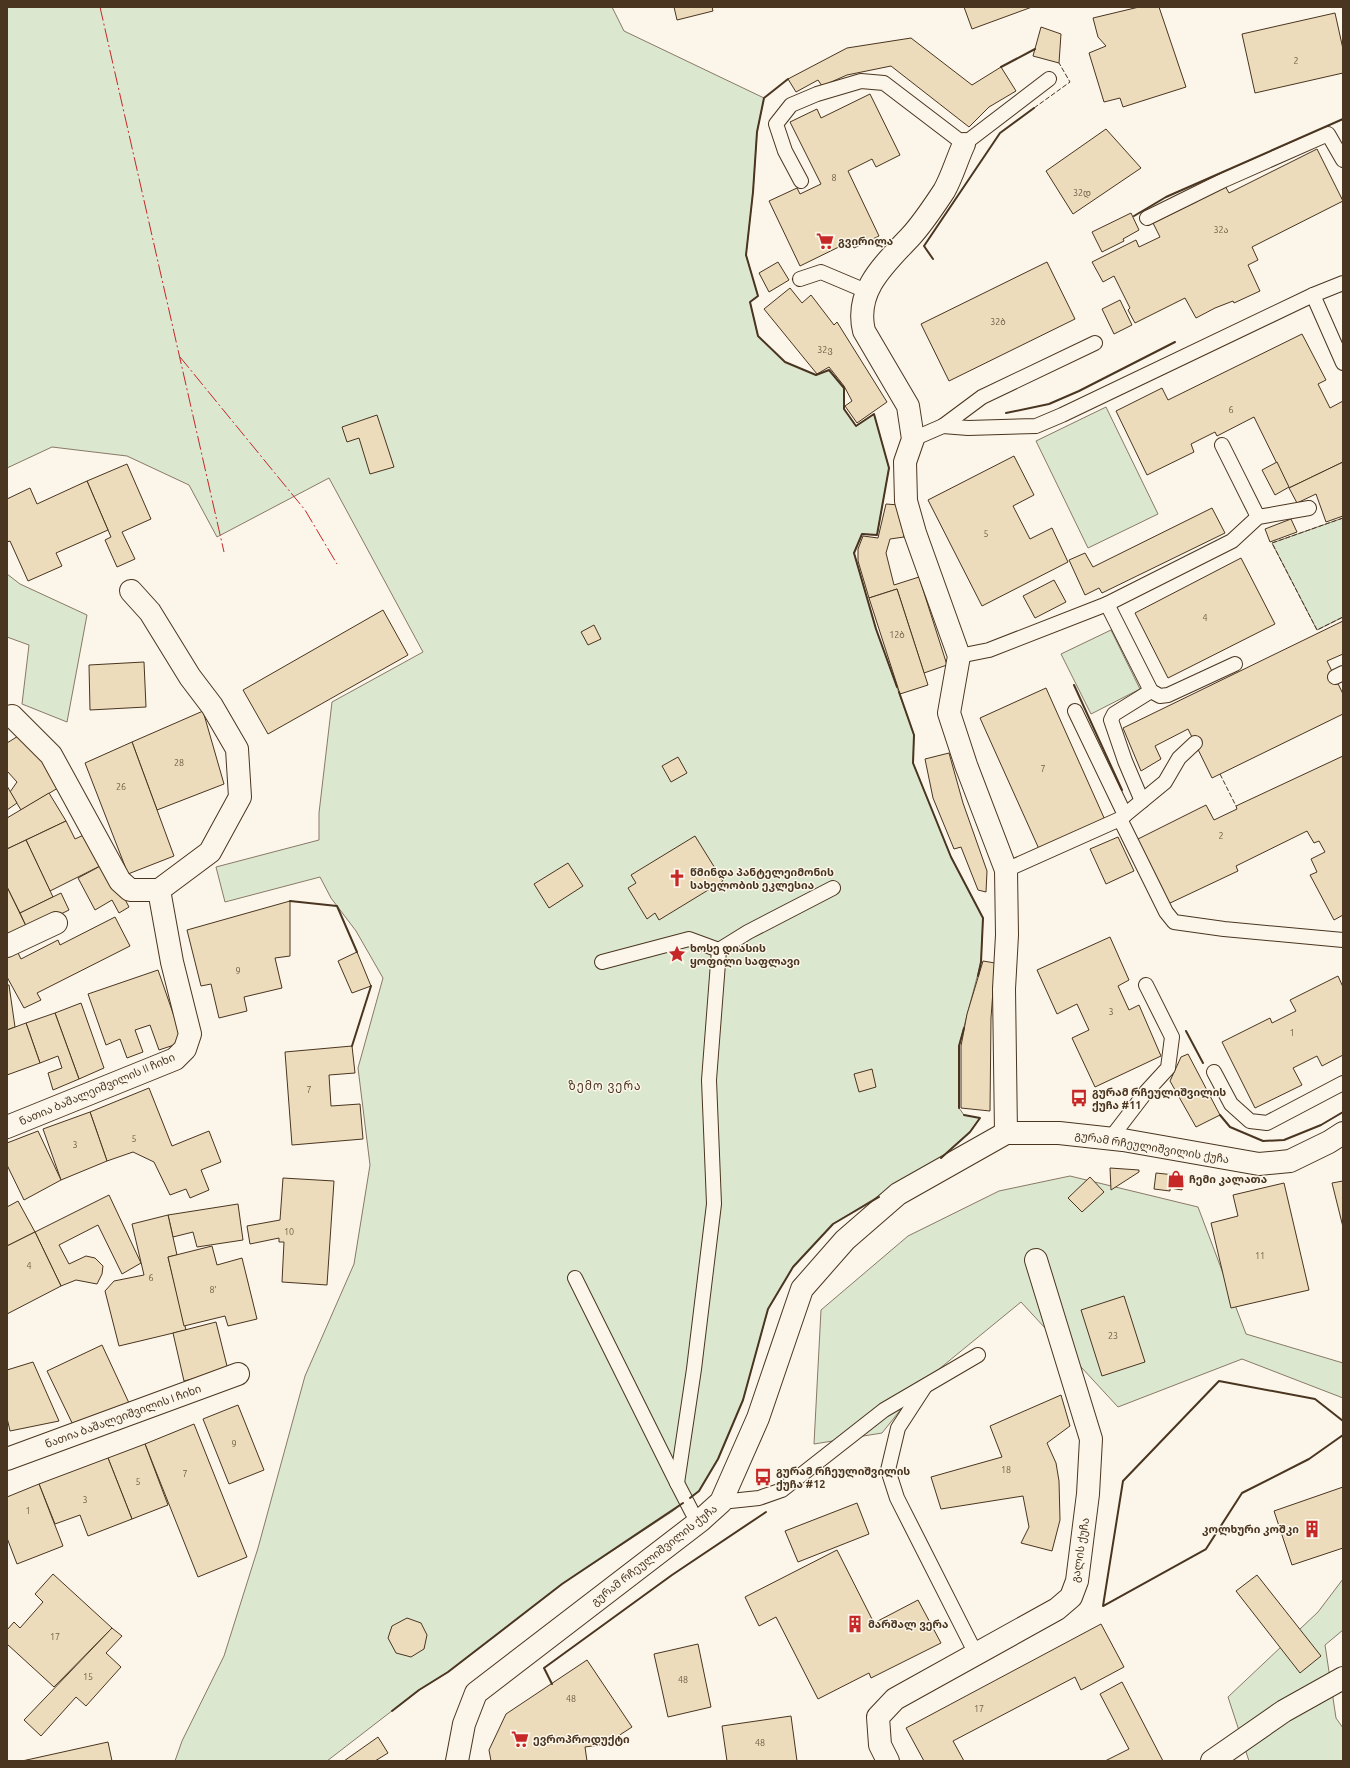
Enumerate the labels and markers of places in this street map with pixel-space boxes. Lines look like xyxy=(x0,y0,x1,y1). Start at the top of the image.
supermarket icon: გვირილა xyxy=(815,231,835,251)
place label: გვირილა xyxy=(838,235,893,248)
place label: წმინდა პანტელეიმონის სახელობის ეკლესია xyxy=(690,866,834,892)
church icon: წმინდა პანტელეიმონის სახელობის ეკლესია xyxy=(667,868,687,888)
place label: ხოსე დიასის ყოფილი საფლავი xyxy=(690,942,800,968)
place icon: ხოსე დიასის ყოფილი საფლავი xyxy=(667,944,687,964)
place label: გურამ რჩეულიშვილის ქუჩა #11 xyxy=(1092,1086,1226,1112)
bus stop icon: გურამ რჩეულიშვილის ქუჩა #11 xyxy=(1069,1088,1089,1108)
shop icon: ჩემი კალათა xyxy=(1166,1169,1186,1189)
place label: ჩემი კალათა xyxy=(1189,1173,1267,1186)
place label: გურამ რჩეულიშვილის ქუჩა #12 xyxy=(776,1465,910,1491)
bus stop icon: გურამ რჩეულიშვილის ქუჩა #12 xyxy=(753,1467,773,1487)
building icon: კოლხური კოშკი xyxy=(1302,1519,1322,1539)
place label: კოლხური კოშკი xyxy=(1202,1523,1299,1536)
building icon: მარშალ ვერა xyxy=(845,1614,865,1634)
place label: მარშალ ვერა xyxy=(868,1618,948,1631)
supermarket icon: ევროპროდუქტი xyxy=(510,1729,530,1749)
place label: ევროპროდუქტი xyxy=(533,1733,630,1746)

